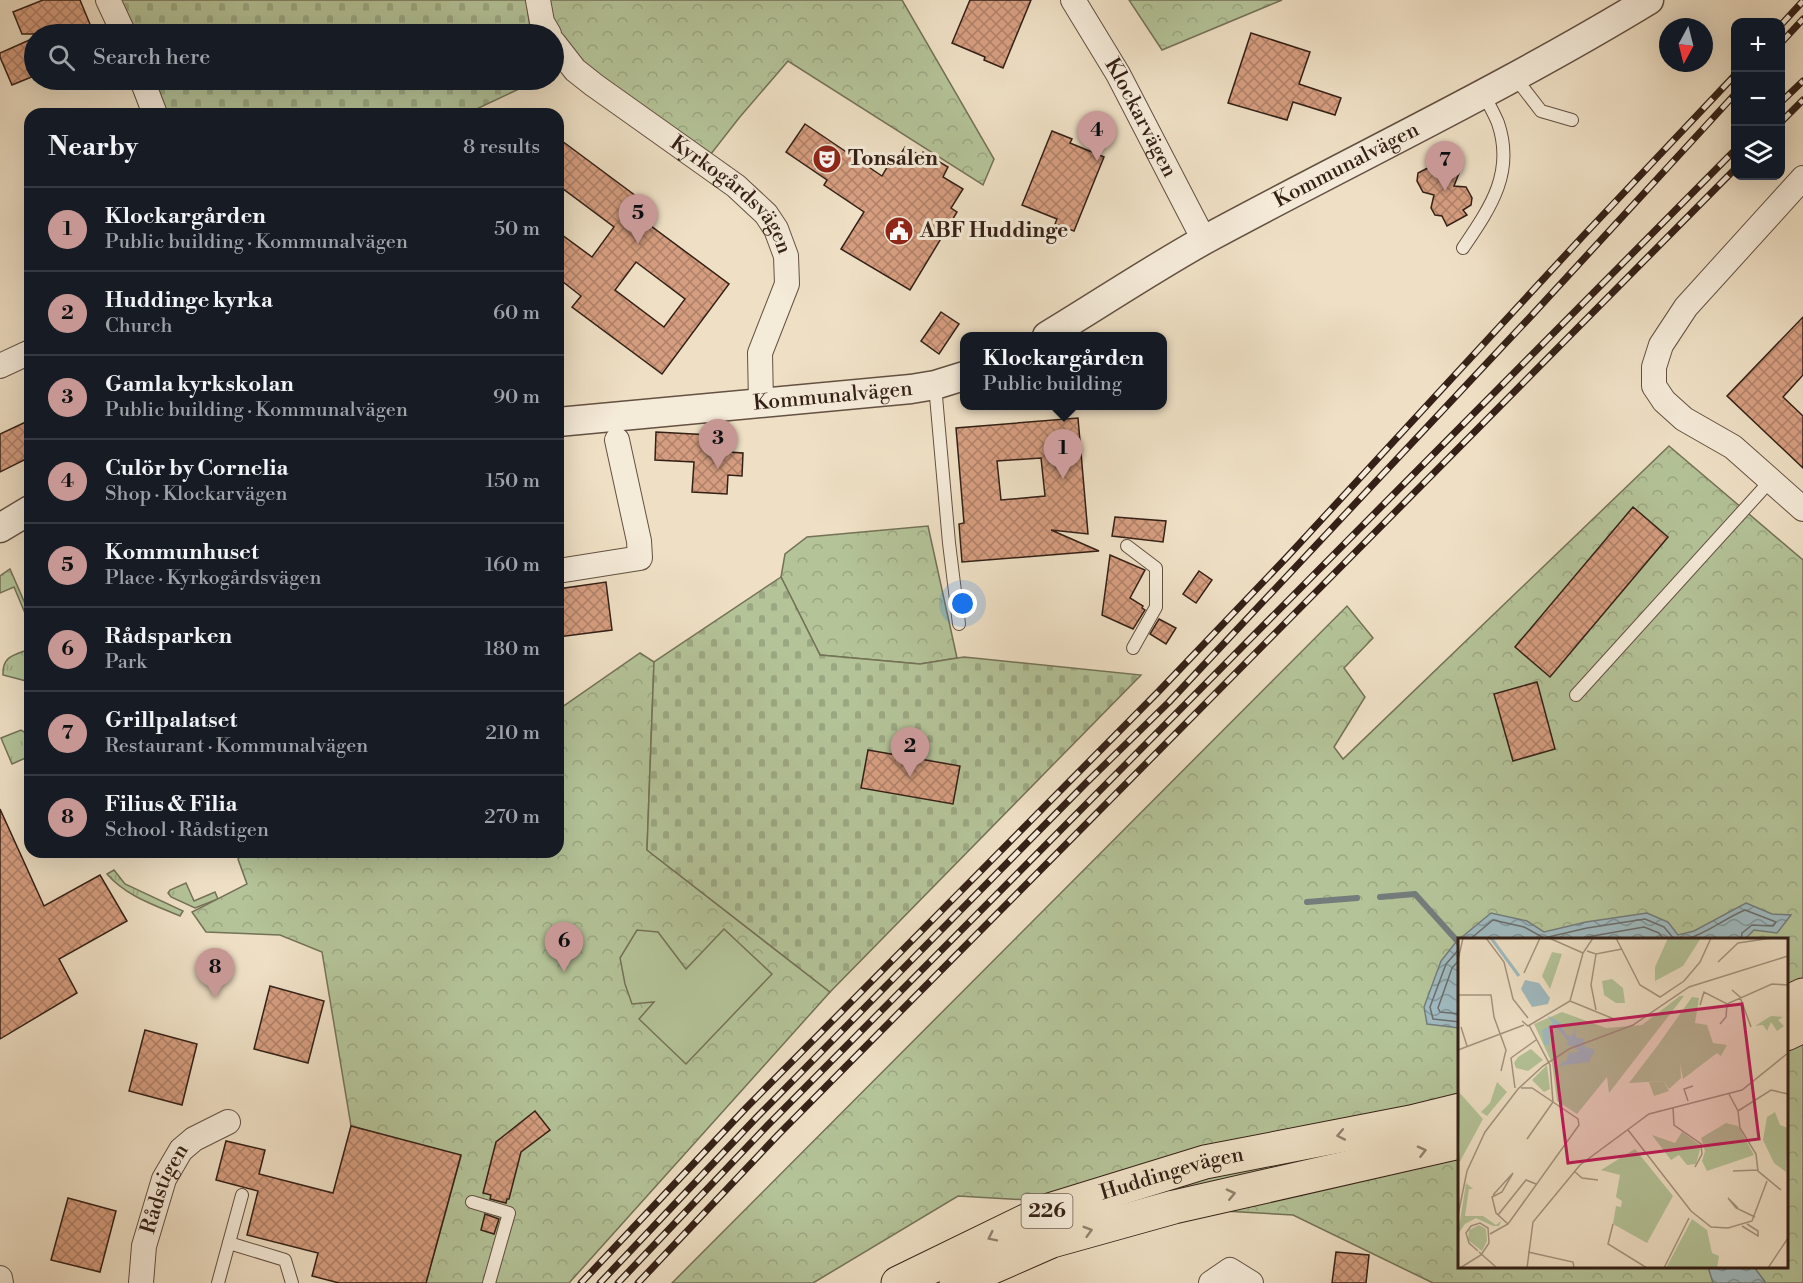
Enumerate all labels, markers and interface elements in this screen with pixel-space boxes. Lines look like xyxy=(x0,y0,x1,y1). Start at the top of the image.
north arrow xyxy=(1659,18,1713,72)
map controls xyxy=(1731,18,1785,180)
button: + xyxy=(1731,18,1785,72)
search box xyxy=(24,24,564,90)
icon: search xyxy=(45,41,78,74)
text: Search here xyxy=(93,44,210,71)
street label: Klockarvägen xyxy=(1099,54,1183,182)
button: − xyxy=(1731,72,1785,126)
pin: 4 xyxy=(1078,112,1116,161)
street label: Kommunalvägen xyxy=(1269,117,1424,214)
button: layers xyxy=(1731,126,1785,180)
street label: Kyrkogårdsvägen xyxy=(665,130,797,258)
text: Nearby xyxy=(48,131,138,163)
text: 8 results xyxy=(463,135,540,160)
pin: 7 xyxy=(1426,142,1464,191)
theatre icon: Tonsalen xyxy=(811,143,843,175)
place label: Tonsalen xyxy=(848,146,938,172)
pin: 5 xyxy=(618,194,658,244)
text: Klockargården xyxy=(105,203,266,230)
public building icon: ABF Huddinge xyxy=(883,215,915,247)
text: 1 xyxy=(63,217,72,242)
text: 50 m xyxy=(494,217,540,242)
place label: ABF Huddinge xyxy=(919,218,1068,244)
text: Public building · Kommunalvägen xyxy=(105,230,408,255)
text: Huddinge kyrka xyxy=(105,287,273,314)
text: 2 xyxy=(61,301,74,326)
text: 60 m xyxy=(493,301,540,326)
text: Church xyxy=(105,314,172,339)
popup xyxy=(960,332,1167,410)
text: Klockargården xyxy=(983,345,1144,372)
text: Gamla kyrkskolan xyxy=(105,371,294,398)
text: Public building xyxy=(983,372,1122,397)
street label: Kommunalvägen xyxy=(752,376,914,417)
text: 3 xyxy=(61,385,74,410)
text: 90 m xyxy=(493,385,540,410)
text: Public building · Kommunalvägen xyxy=(105,398,408,423)
pin: 3 xyxy=(698,420,738,469)
pin: 1 xyxy=(1044,430,1082,479)
text: Culör by Cornelia xyxy=(105,455,288,482)
text: 4 xyxy=(61,469,74,494)
text: 150 m xyxy=(485,469,540,494)
text: Shop · Klockarvägen xyxy=(105,482,287,507)
text: Kommunhuset xyxy=(105,539,259,566)
text: 5 xyxy=(61,553,74,578)
text: 160 m xyxy=(485,553,540,578)
text: Place · Kyrkogårdsvägen xyxy=(105,566,321,591)
your location xyxy=(948,589,977,618)
text: Rådsparken xyxy=(105,623,232,650)
text: 6 xyxy=(61,637,74,662)
text: 180 m xyxy=(485,637,540,662)
text: Park xyxy=(105,650,147,675)
text: Grillpalatset xyxy=(105,707,237,734)
text: 7 xyxy=(62,721,73,746)
text: 210 m xyxy=(485,721,540,746)
pin: 2 xyxy=(890,728,930,777)
text: Restaurant · Kommunalvägen xyxy=(105,734,368,759)
text: Filius & Filia xyxy=(105,791,237,818)
text: 8 xyxy=(61,805,74,830)
text: 270 m xyxy=(484,805,540,830)
text: School · Rådstigen xyxy=(105,818,269,843)
pin: 6 xyxy=(544,922,584,972)
inset map xyxy=(1458,938,1788,1268)
pin: 8 xyxy=(196,948,234,998)
one-way arrow xyxy=(1336,1128,1346,1141)
street label: Rådstigen xyxy=(135,1139,195,1237)
street label: Huddingevägen xyxy=(1097,1142,1246,1207)
one-way arrow xyxy=(1416,1146,1426,1158)
one-way arrow xyxy=(1226,1188,1236,1201)
road number: 226 xyxy=(1022,1194,1072,1228)
one-way arrow xyxy=(1082,1226,1093,1238)
one-way arrow xyxy=(987,1230,998,1242)

